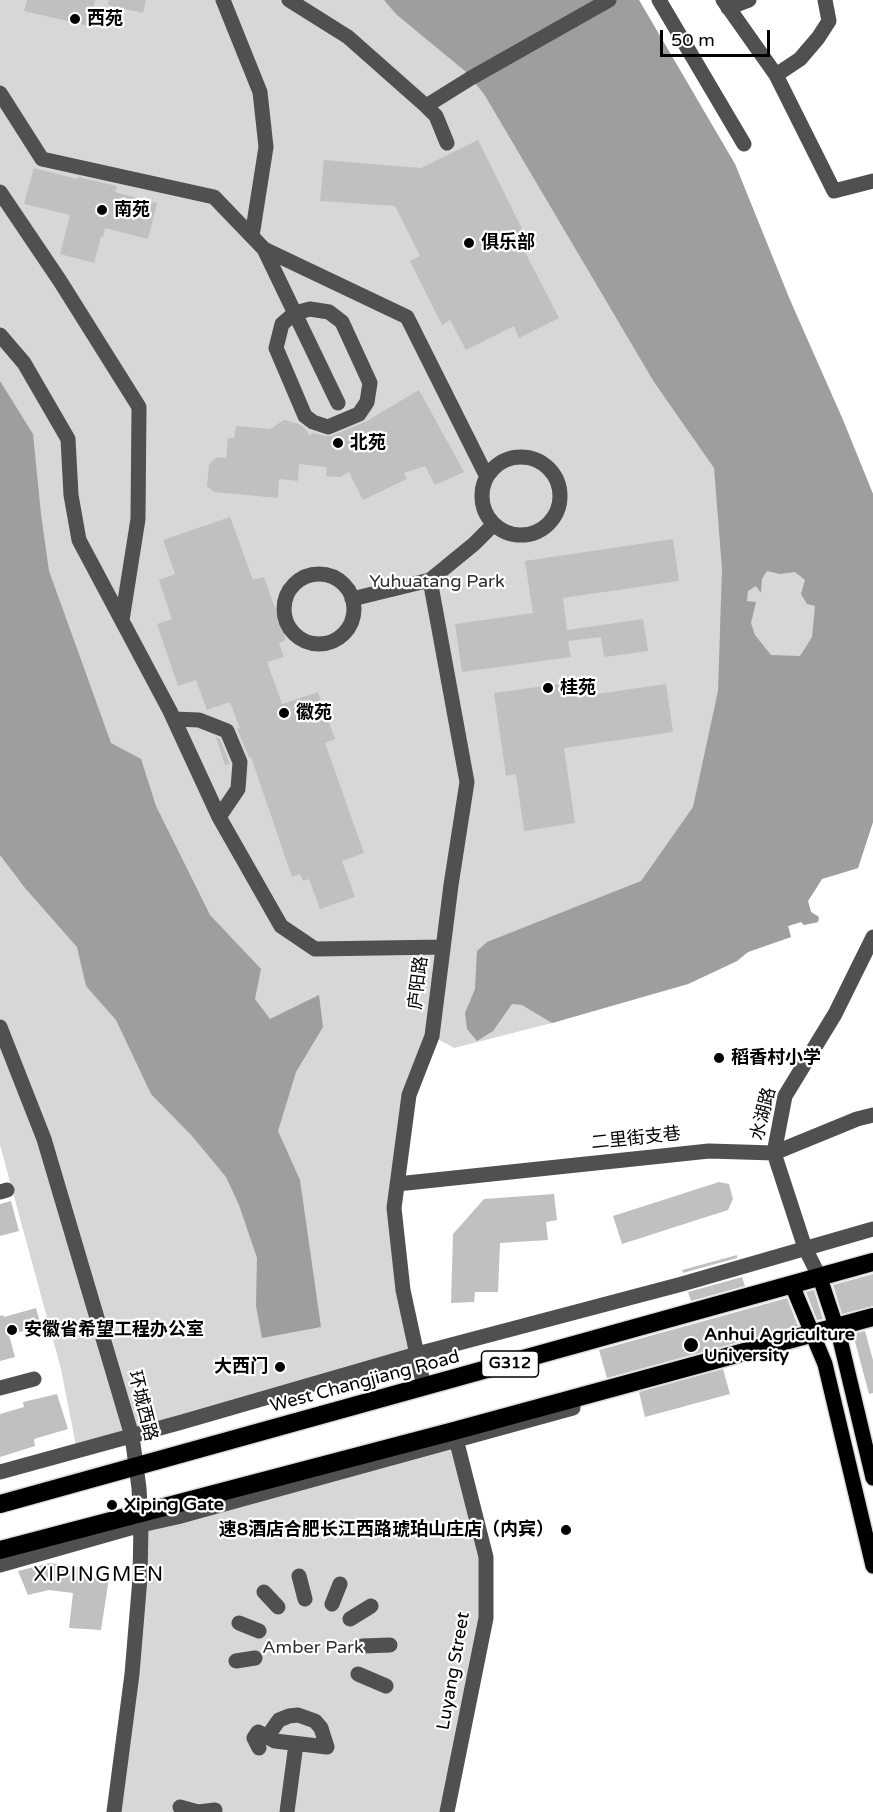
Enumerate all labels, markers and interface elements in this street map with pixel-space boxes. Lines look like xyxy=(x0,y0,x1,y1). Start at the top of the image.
place label: 西苑 xyxy=(87,8,123,30)
marker: 西苑 xyxy=(68,12,82,26)
scale bar xyxy=(663,18,772,56)
text: 50 m xyxy=(671,29,715,51)
place label: 南苑 xyxy=(114,199,150,221)
marker: 南苑 xyxy=(95,203,109,217)
place label: 俱乐部 xyxy=(481,232,535,254)
marker: 俱乐部 xyxy=(462,236,476,250)
place label: 北苑 xyxy=(350,432,386,454)
marker: 北苑 xyxy=(331,436,345,450)
park label: Yuhuatang Park xyxy=(369,571,505,593)
place label: 桂苑 xyxy=(560,677,596,699)
marker: 桂苑 xyxy=(541,681,555,695)
place label: 徽苑 xyxy=(296,702,332,724)
marker: 徽苑 xyxy=(277,706,291,720)
street label: 庐阳路 xyxy=(405,955,433,1011)
place label: 稻香村小学 xyxy=(731,1047,821,1069)
marker: 稻香村小学 xyxy=(712,1051,726,1065)
street label: 水湖路 xyxy=(747,1085,781,1143)
street label: 二里街支巷 xyxy=(590,1124,682,1154)
place label: 安徽省希望工程办公室 xyxy=(24,1319,204,1341)
marker: 安徽省希望工程办公室 xyxy=(5,1323,19,1337)
place label: Anhui Agriculture University xyxy=(704,1324,855,1366)
marker: Anhui Agriculture University xyxy=(682,1336,700,1354)
street label: West Changjiang Road xyxy=(268,1346,462,1418)
road number: G312 xyxy=(482,1351,538,1377)
place label: 大西门 xyxy=(214,1356,268,1378)
marker: 大西门 xyxy=(273,1360,287,1374)
street label: 环城西路 xyxy=(123,1368,161,1444)
place label: Xiping Gate xyxy=(124,1494,224,1516)
marker: Xiping Gate xyxy=(105,1498,119,1512)
place label: 速8酒店合肥长江西路琥珀山庄店（内宾） xyxy=(219,1519,554,1541)
marker: 速8酒店合肥长江西路琥珀山庄店（内宾） xyxy=(559,1523,573,1537)
district label: XIPINGMEN xyxy=(33,1564,165,1588)
street label: Luyang Street xyxy=(433,1610,475,1732)
park label: Amber Park xyxy=(262,1637,364,1659)

